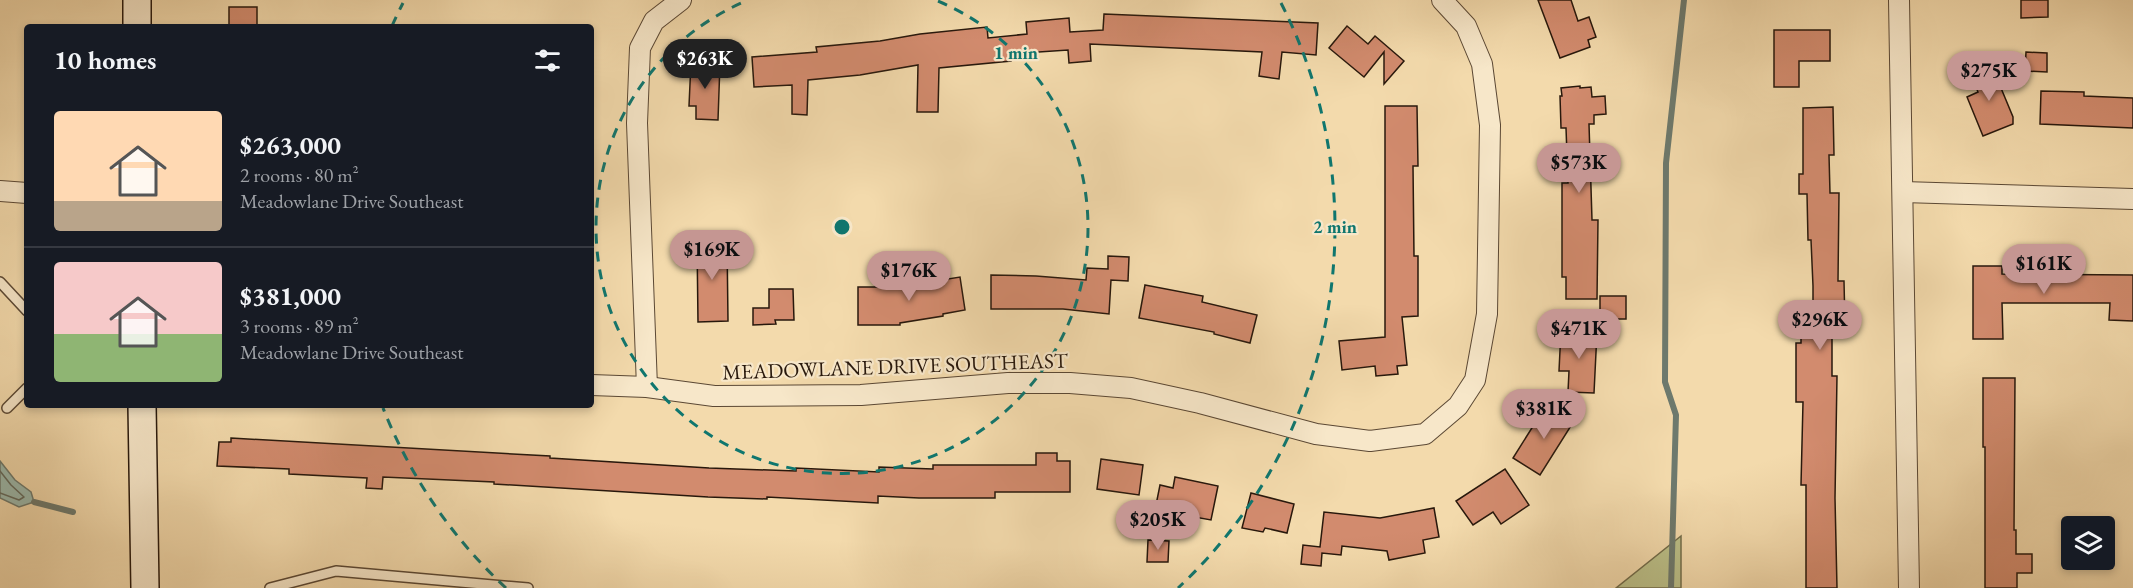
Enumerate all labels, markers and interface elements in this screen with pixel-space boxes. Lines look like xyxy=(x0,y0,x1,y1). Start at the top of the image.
pin: $263K xyxy=(663,39,747,90)
text: 1 min xyxy=(994,41,1038,64)
text: 10 homes xyxy=(54,43,156,77)
icon: filters xyxy=(531,44,564,77)
text: $263K xyxy=(677,45,733,71)
pin: $275K xyxy=(1947,51,2031,102)
text: $275K xyxy=(1961,57,2017,83)
text: $263,000 xyxy=(240,128,341,162)
icon: home xyxy=(102,135,174,207)
pin: $573K xyxy=(1537,143,1621,194)
text: $573K xyxy=(1551,149,1607,175)
text: 2 rooms · 80 m² xyxy=(240,162,359,188)
text: Meadowlane Drive Southeast xyxy=(240,188,464,214)
text: 2 min xyxy=(1313,215,1357,238)
centre of rings xyxy=(832,217,852,237)
pin: $169K xyxy=(670,230,754,281)
text: $169K xyxy=(684,236,740,262)
pin: $161K xyxy=(2002,244,2086,295)
text: $161K xyxy=(2016,250,2072,276)
pin: $176K xyxy=(867,251,951,302)
text: $176K xyxy=(881,257,937,283)
text: $381,000 xyxy=(240,279,341,313)
icon: home xyxy=(102,286,174,358)
pin: $296K xyxy=(1778,300,1862,351)
text: $296K xyxy=(1792,306,1848,332)
pin: $471K xyxy=(1537,309,1621,360)
text: 3 rooms · 89 m² xyxy=(240,313,359,339)
text: $471K xyxy=(1551,315,1607,341)
text: Meadowlane Drive Southeast xyxy=(240,339,464,365)
street label: MEADOWLANE DRIVE SOUTHEAST xyxy=(722,346,1069,386)
pin: $381K xyxy=(1502,389,1586,440)
text: $381K xyxy=(1516,395,1572,421)
pin: $205K xyxy=(1116,500,1200,551)
text: $205K xyxy=(1130,506,1186,532)
map controls xyxy=(2061,516,2115,570)
button: layers xyxy=(2061,516,2115,570)

